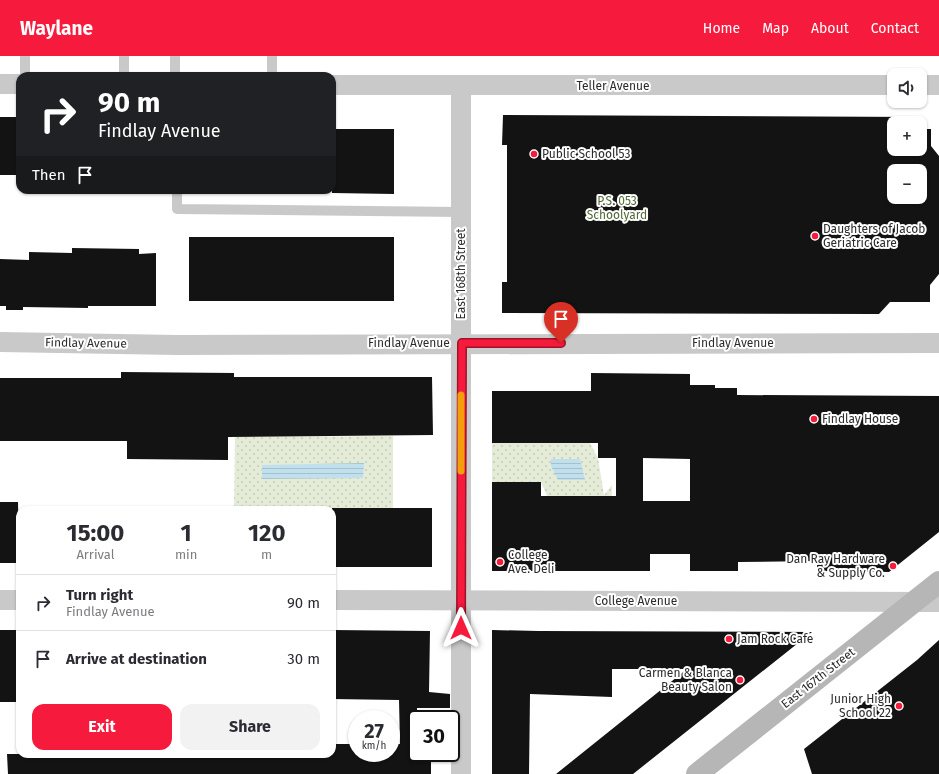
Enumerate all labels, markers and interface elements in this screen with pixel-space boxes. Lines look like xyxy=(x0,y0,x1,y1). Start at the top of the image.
text: Waylane xyxy=(20,17,93,40)
text: Home xyxy=(703,20,740,37)
text: Map xyxy=(762,20,789,37)
text: About xyxy=(811,20,849,37)
text: Contact xyxy=(871,20,919,37)
map controls xyxy=(887,68,927,204)
button: sound xyxy=(887,68,927,108)
street label: Teller Avenue xyxy=(576,79,650,93)
text: 90 m xyxy=(98,86,160,119)
icon: right xyxy=(32,88,84,140)
button: + xyxy=(887,116,927,156)
text: Findlay Avenue xyxy=(98,120,221,142)
place label: Public School 53 xyxy=(542,147,631,161)
marker: Public School 53 xyxy=(529,149,539,159)
icon: arrive xyxy=(74,164,96,186)
button: − xyxy=(887,164,927,204)
text: Then xyxy=(32,166,66,184)
park label: P.S. 053 Schoolyard xyxy=(587,194,647,222)
place label: Daughters of Jacob Geriatric Care xyxy=(823,222,925,250)
street label: East 168th Street xyxy=(454,228,468,320)
marker: Daughters of Jacob Geriatric Care xyxy=(810,231,820,241)
pin xyxy=(544,302,578,343)
icon: arrive xyxy=(550,308,572,330)
street label: Findlay Avenue xyxy=(45,335,127,351)
street label: Findlay Avenue xyxy=(368,336,450,350)
street label: Findlay Avenue xyxy=(692,336,774,350)
place label: Findlay House xyxy=(822,412,898,426)
marker: Findlay House xyxy=(809,414,819,424)
text: 15:00 xyxy=(67,519,124,547)
text: 1 xyxy=(181,519,192,547)
text: 120 xyxy=(248,519,285,547)
text: Arrival xyxy=(76,547,115,562)
text: min xyxy=(175,547,197,562)
text: m xyxy=(261,547,272,562)
place label: College Ave. Deli xyxy=(508,548,554,576)
place label: Dan Ray Hardware & Supply Co. xyxy=(786,552,885,580)
marker: College Ave. Deli xyxy=(495,557,505,567)
marker: Dan Ray Hardware & Supply Co. xyxy=(888,561,898,571)
text: Turn right xyxy=(66,586,133,604)
icon: right xyxy=(32,592,54,614)
text: 90 m xyxy=(287,594,320,612)
street label: College Avenue xyxy=(595,594,677,608)
text: Findlay Avenue xyxy=(66,604,155,619)
position arrow xyxy=(440,607,482,649)
place label: Jam Rock Cafe xyxy=(737,632,813,646)
marker: Jam Rock Cafe xyxy=(724,634,734,644)
street label: East 167th Street xyxy=(778,645,858,711)
icon: arrive xyxy=(32,648,54,670)
text: Arrive at destination xyxy=(66,650,207,668)
text: 30 m xyxy=(287,650,320,668)
place label: Carmen & Blanca Beauty Salon xyxy=(639,666,732,694)
marker: Carmen & Blanca Beauty Salon xyxy=(735,675,745,685)
place label: Junior High School 22 xyxy=(830,692,891,720)
marker: Junior High School 22 xyxy=(894,701,904,711)
button: Exit xyxy=(32,704,172,750)
button: Share xyxy=(180,704,320,750)
speed limit sign: 30 xyxy=(408,710,460,762)
text: 27 xyxy=(364,719,384,743)
text: km/h xyxy=(362,740,386,752)

